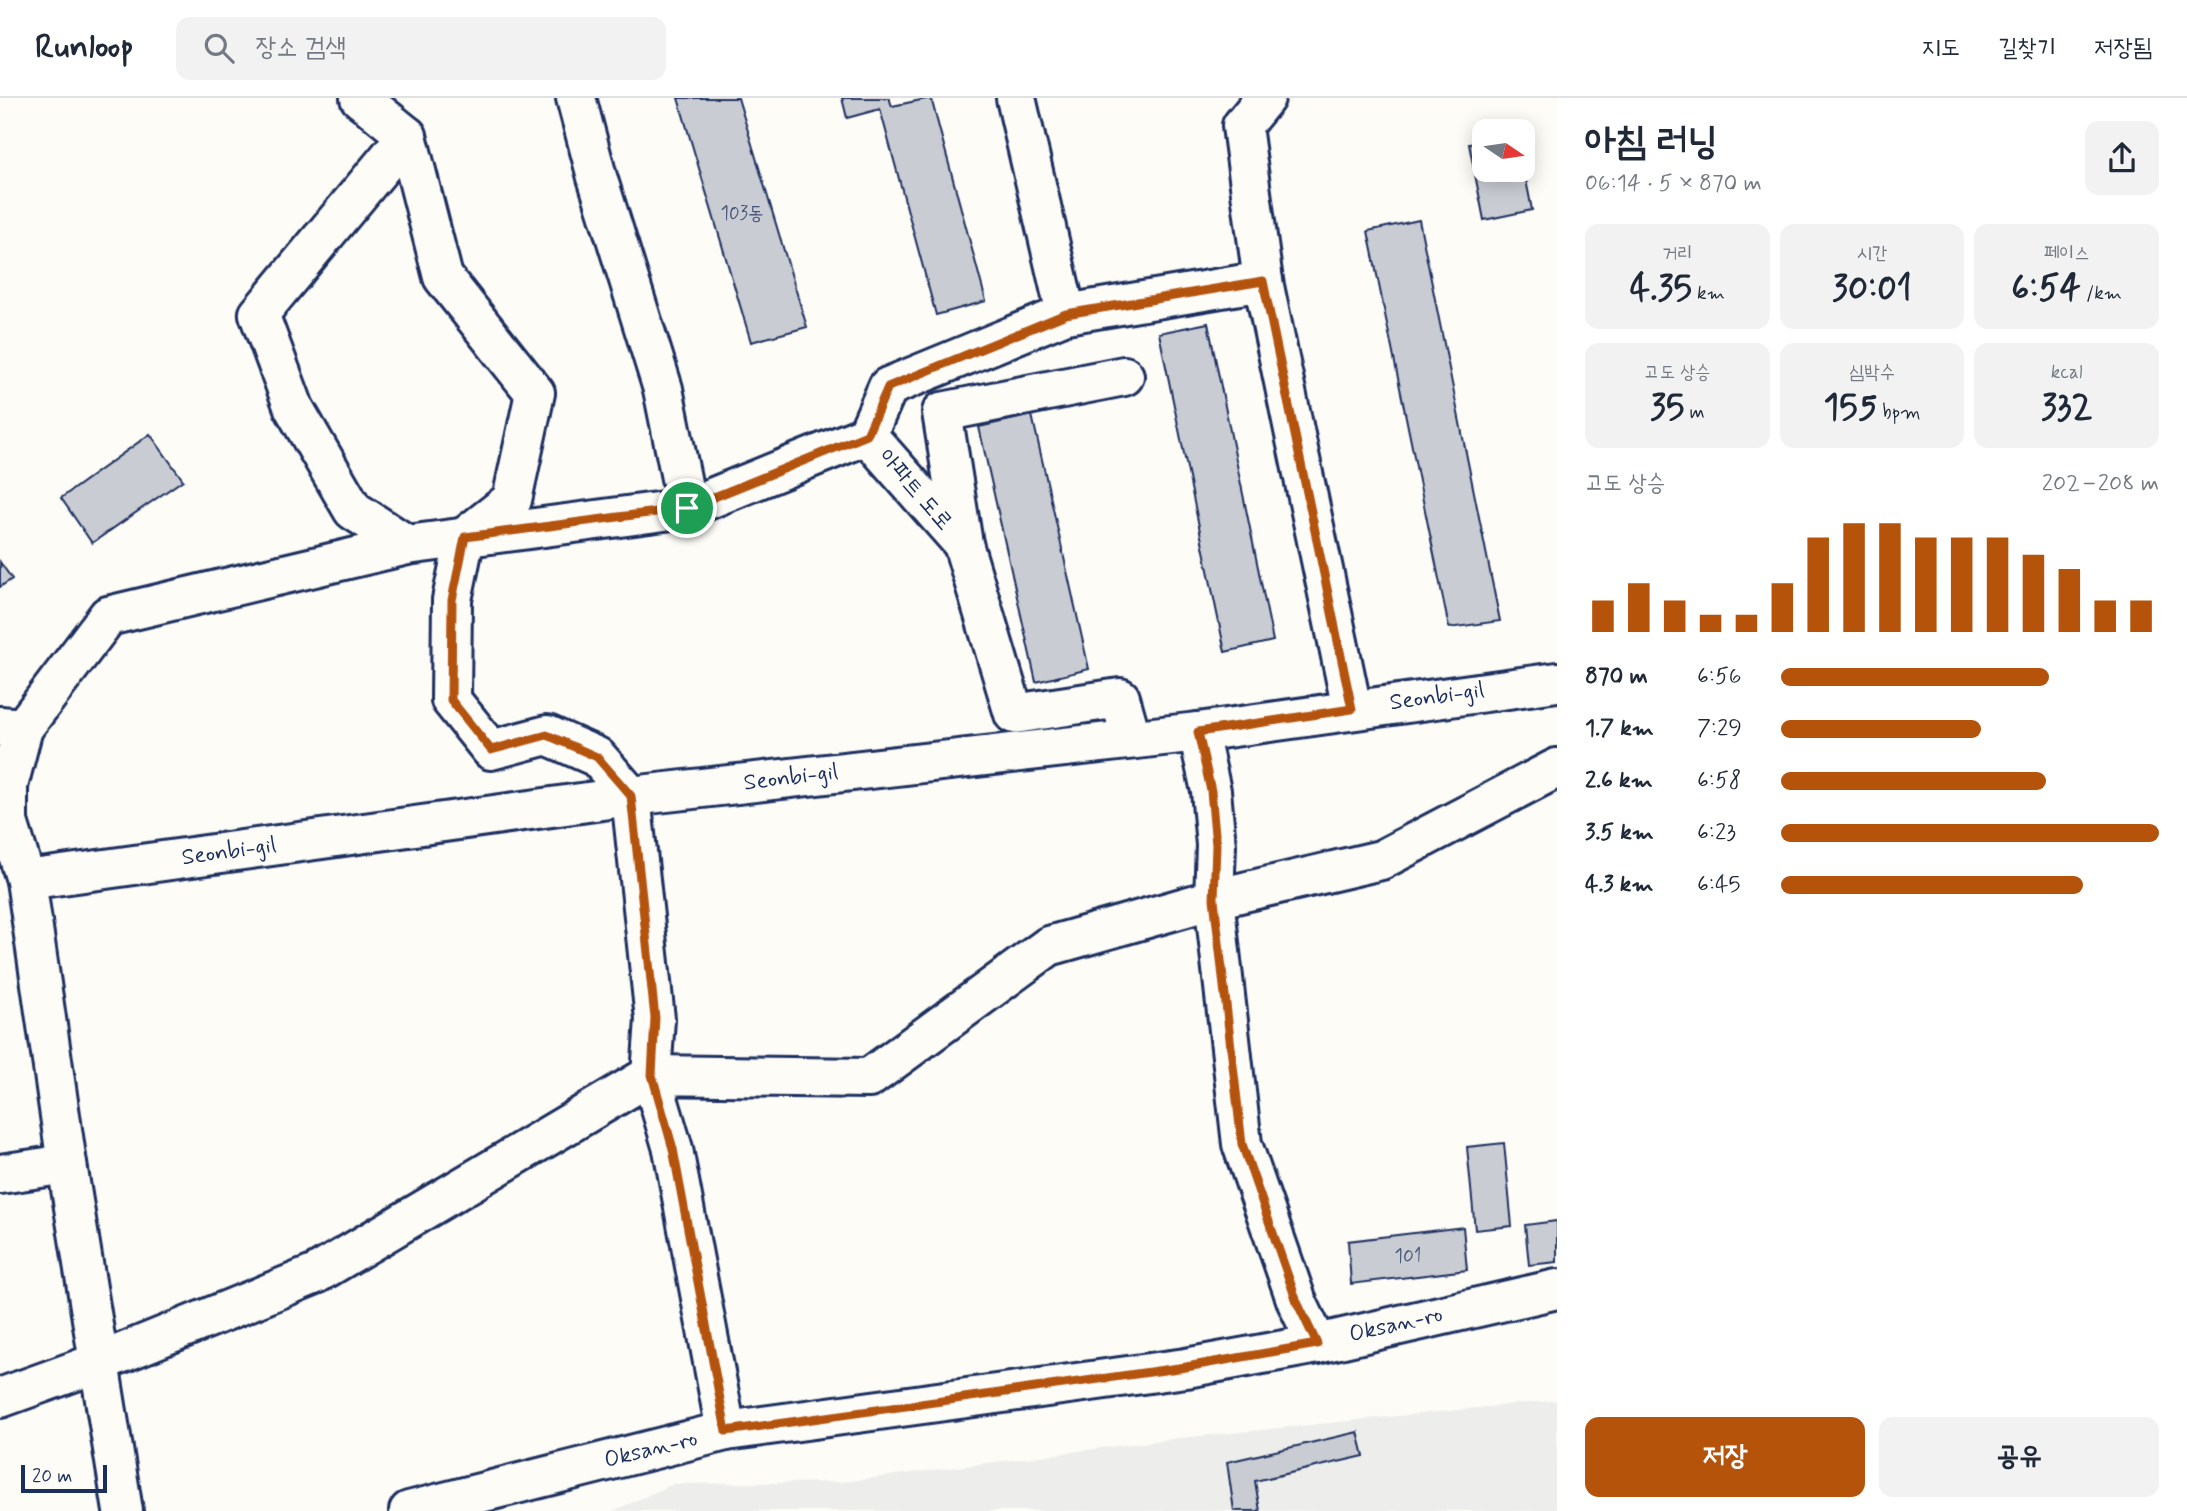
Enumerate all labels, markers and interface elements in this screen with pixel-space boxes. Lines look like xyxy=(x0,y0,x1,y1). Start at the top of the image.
search box xyxy=(176,17,666,80)
text: Runloop xyxy=(35,26,134,70)
icon: search xyxy=(200,29,238,67)
text: 장소 검색 xyxy=(256,31,346,65)
text: 지도 xyxy=(1922,33,1960,64)
text: 길찾기 xyxy=(1998,33,2056,64)
text: 저장됨 xyxy=(2094,33,2152,64)
text: 아침 러닝 xyxy=(1585,118,1718,167)
north arrow xyxy=(1472,119,1535,182)
map controls xyxy=(1472,119,1535,182)
button: share xyxy=(2085,121,2159,195)
text: 06:14 · 5 × 870 m xyxy=(1585,169,1762,199)
house number: 103동 xyxy=(721,201,764,226)
text: 거리 xyxy=(1662,241,1693,266)
text: 시간 xyxy=(1857,241,1887,266)
text: 페이스 xyxy=(2044,241,2090,266)
text: 4.35 xyxy=(1630,266,1692,312)
text: 30:01 xyxy=(1832,266,1912,312)
text: 6:54 xyxy=(2011,266,2081,312)
text: km xyxy=(1692,281,1725,306)
text: /km xyxy=(2081,281,2122,306)
text: 고도 상승 xyxy=(1644,360,1710,385)
text: 심박수 xyxy=(1849,360,1895,385)
text: kcal xyxy=(2051,360,2083,385)
text: 35 xyxy=(1650,385,1684,431)
text: 155 xyxy=(1823,385,1877,431)
text: 332 xyxy=(2041,385,2092,431)
text: m xyxy=(1684,400,1705,425)
text: bpm xyxy=(1877,400,1921,425)
street label: 아파트 도로 xyxy=(871,443,959,537)
text: 고도 상승 xyxy=(1585,469,1665,499)
text: 202–208 m xyxy=(2042,469,2159,499)
pin xyxy=(657,478,717,538)
icon: arrive xyxy=(668,489,706,527)
text: 870 m xyxy=(1585,662,1648,692)
text: 6:56 xyxy=(1697,662,1741,692)
street label: Seonbi-gil xyxy=(1388,676,1486,718)
text: 1.7 km xyxy=(1585,714,1654,744)
text: 7:29 xyxy=(1697,714,1742,744)
street label: Seonbi-gil xyxy=(742,757,840,799)
text: 2.6 km xyxy=(1585,766,1653,796)
text: 6:58 xyxy=(1697,766,1741,796)
text: 3.5 km xyxy=(1585,818,1654,848)
text: 6:23 xyxy=(1697,818,1736,848)
street label: Seonbi-gil xyxy=(180,831,278,873)
text: 4.3 km xyxy=(1585,870,1653,900)
text: 6:45 xyxy=(1697,870,1741,900)
house number: 101 xyxy=(1395,1244,1421,1269)
street label: Oksan-ro xyxy=(1346,1300,1446,1350)
button: 저장 xyxy=(1585,1417,1865,1497)
button: 공유 xyxy=(1879,1417,2159,1497)
street label: Oksan-ro xyxy=(601,1424,701,1476)
scale bar xyxy=(21,1462,107,1494)
text: 20 m xyxy=(32,1464,72,1489)

